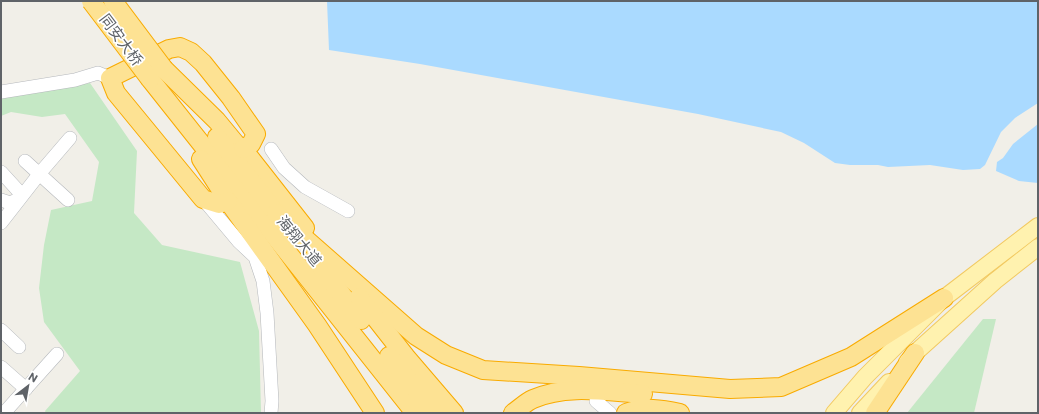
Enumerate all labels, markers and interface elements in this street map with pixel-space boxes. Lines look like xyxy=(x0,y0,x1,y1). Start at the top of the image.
street label: 同安大桥 xyxy=(97,10,147,69)
street label: 海翔大道 xyxy=(274,212,326,269)
north arrow xyxy=(8,366,48,406)
text: N xyxy=(27,369,40,385)

